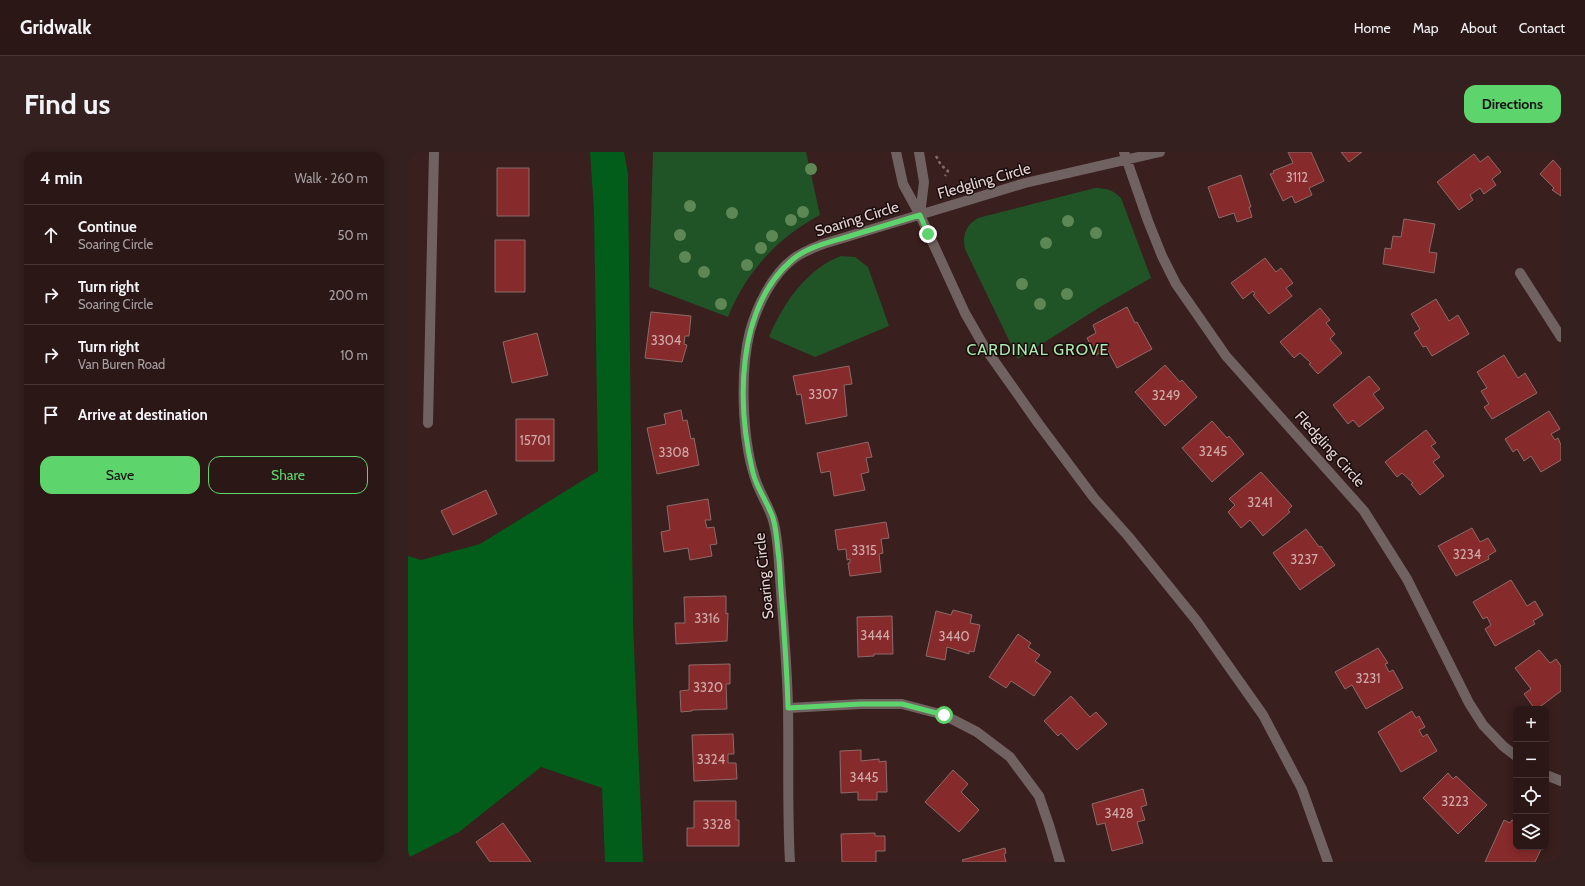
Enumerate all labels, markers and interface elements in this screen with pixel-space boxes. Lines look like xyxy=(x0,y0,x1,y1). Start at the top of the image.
text: Gridwalk xyxy=(20,16,92,39)
text: Home xyxy=(1354,19,1391,37)
text: Map xyxy=(1413,19,1438,37)
text: About xyxy=(1460,19,1497,37)
text: Contact xyxy=(1519,19,1565,37)
button: Directions xyxy=(1464,85,1561,123)
text: Find us xyxy=(24,87,110,121)
street label: Fledgling Circle xyxy=(935,159,1033,203)
text: 4 min xyxy=(40,168,83,188)
house number: 3112 xyxy=(1286,169,1308,185)
text: Walk · 260 m xyxy=(295,170,368,186)
street label: Soaring Circle xyxy=(813,198,901,240)
text: Continue xyxy=(78,218,137,236)
icon: ahead xyxy=(40,224,62,246)
route end xyxy=(919,225,937,243)
text: 50 m xyxy=(338,227,368,243)
text: Soaring Circle xyxy=(78,236,153,252)
text: Turn right xyxy=(78,278,139,296)
icon: right xyxy=(40,284,62,306)
text: 200 m xyxy=(329,287,368,303)
text: Soaring Circle xyxy=(78,296,153,312)
house number: 3304 xyxy=(651,332,682,348)
text: Turn right xyxy=(78,338,139,356)
district label: CARDINAL GROVE xyxy=(967,340,1109,359)
icon: right xyxy=(40,344,62,366)
text: 10 m xyxy=(340,347,368,363)
text: Van Buren Road xyxy=(78,356,165,372)
house number: 3307 xyxy=(808,386,838,402)
house number: 3249 xyxy=(1152,387,1180,403)
icon: arrive xyxy=(40,404,62,426)
text: Arrive at destination xyxy=(78,406,208,424)
street label: Fledgling Circle xyxy=(1291,407,1369,491)
house number: 15701 xyxy=(519,432,551,448)
house number: 3245 xyxy=(1199,443,1227,459)
house number: 3308 xyxy=(658,444,690,460)
button: Save xyxy=(40,456,200,494)
button: Share xyxy=(208,456,368,494)
house number: 3241 xyxy=(1247,494,1273,510)
street label: Soaring Circle xyxy=(750,532,777,620)
house number: 3315 xyxy=(851,542,877,558)
house number: 3234 xyxy=(1453,546,1482,562)
house number: 3237 xyxy=(1290,551,1318,567)
house number: 3316 xyxy=(694,610,720,626)
house number: 3444 xyxy=(860,627,890,643)
house number: 3440 xyxy=(938,628,970,644)
house number: 3231 xyxy=(1355,670,1381,686)
house number: 3320 xyxy=(693,679,723,695)
route start xyxy=(935,706,953,724)
map controls xyxy=(1513,706,1549,850)
button: + xyxy=(1513,706,1549,742)
button: − xyxy=(1513,742,1549,778)
house number: 3324 xyxy=(697,751,726,767)
house number: 3445 xyxy=(849,769,879,785)
button: locate xyxy=(1513,778,1549,814)
house number: 3223 xyxy=(1441,793,1469,809)
house number: 3428 xyxy=(1104,805,1134,821)
button: layers xyxy=(1513,814,1549,850)
house number: 3328 xyxy=(703,816,731,832)

